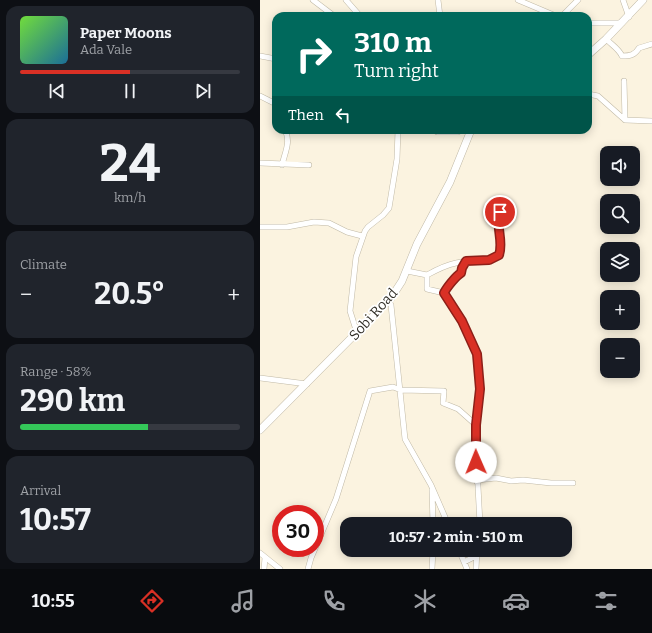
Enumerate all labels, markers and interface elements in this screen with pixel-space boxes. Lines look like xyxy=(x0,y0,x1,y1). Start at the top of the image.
text: Paper Moons xyxy=(80,24,172,42)
text: 310 m xyxy=(354,26,432,59)
icon: right xyxy=(288,28,340,80)
text: Ada Vale xyxy=(80,42,132,57)
text: Turn right xyxy=(354,60,439,82)
icon: previous xyxy=(46,80,68,102)
icon: pause xyxy=(119,80,141,102)
icon: next xyxy=(192,80,214,102)
icon: left xyxy=(332,104,354,126)
text: Then xyxy=(288,106,324,124)
text: 24 xyxy=(100,132,160,195)
map controls xyxy=(600,146,640,378)
button: sound xyxy=(600,146,640,186)
text: km/h xyxy=(114,190,146,205)
button: search xyxy=(600,194,640,234)
pin xyxy=(483,195,517,229)
icon: arrive xyxy=(489,201,511,223)
button: layers xyxy=(600,242,640,282)
text: Climate xyxy=(20,257,67,272)
text: 20.5° xyxy=(94,276,165,312)
text: − xyxy=(20,281,32,308)
text: + xyxy=(227,281,240,308)
street label: Sobi Road xyxy=(346,285,401,344)
button: + xyxy=(600,290,640,330)
button: − xyxy=(600,338,640,378)
text: Range · 58% xyxy=(20,364,92,379)
text: 290 km xyxy=(20,383,125,419)
position arrow xyxy=(455,441,497,483)
text: Arrival xyxy=(20,483,61,498)
text: 10:57 xyxy=(20,502,91,538)
speed limit sign: 30 xyxy=(272,505,324,557)
text: 10:57 · 2 min · 510 m xyxy=(389,528,523,546)
icon: directions xyxy=(138,587,166,615)
icon: music xyxy=(229,587,257,615)
icon: phone xyxy=(320,587,348,615)
icon: climate xyxy=(411,587,439,615)
icon: car xyxy=(502,587,530,615)
icon: filters xyxy=(592,587,620,615)
text: 10:55 xyxy=(31,590,75,612)

